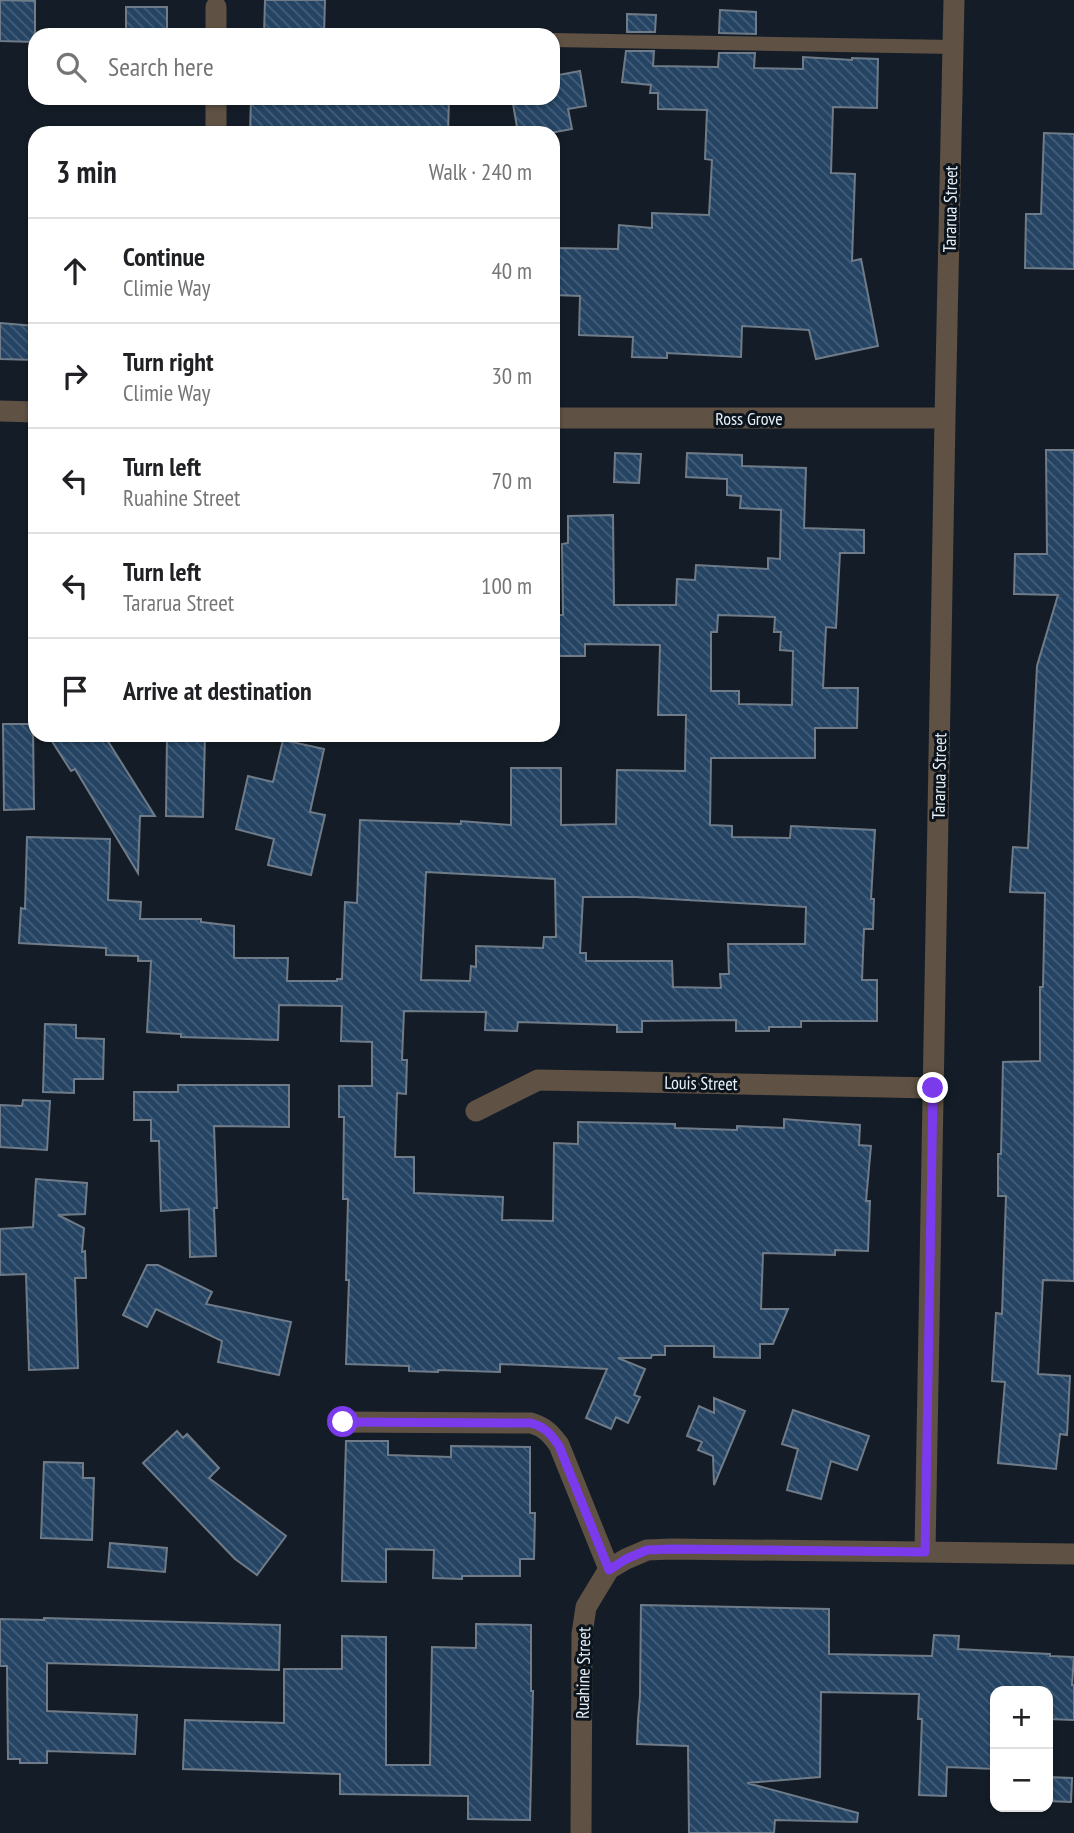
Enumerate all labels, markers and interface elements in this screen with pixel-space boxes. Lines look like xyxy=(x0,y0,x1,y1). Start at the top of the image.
search box xyxy=(28,28,560,105)
icon: search xyxy=(52,48,90,86)
text: Search here xyxy=(108,50,214,83)
text: 3 min xyxy=(56,152,117,191)
text: Walk · 240 m xyxy=(429,157,532,186)
street label: Tararua Street xyxy=(938,165,962,253)
text: Continue xyxy=(123,240,205,273)
icon: ahead xyxy=(56,252,94,290)
text: 40 m xyxy=(491,256,532,285)
text: Climie Way xyxy=(123,273,210,302)
text: Turn right xyxy=(123,345,214,378)
icon: right xyxy=(56,357,94,395)
text: 30 m xyxy=(491,361,532,390)
text: Climie Way xyxy=(123,378,210,407)
street label: Ross Grove xyxy=(715,407,783,430)
text: Turn left xyxy=(123,450,201,483)
icon: left xyxy=(56,462,94,500)
text: 70 m xyxy=(491,466,532,495)
text: Ruahine Street xyxy=(123,483,240,512)
text: Turn left xyxy=(123,555,201,588)
icon: left xyxy=(56,567,94,605)
text: 100 m xyxy=(481,571,532,600)
text: Tararua Street xyxy=(123,588,234,617)
icon: arrive xyxy=(56,672,94,710)
text: Arrive at destination xyxy=(123,674,312,707)
street label: Tararua Street xyxy=(927,732,951,820)
street label: Louis Street xyxy=(664,1071,738,1095)
route end xyxy=(917,1072,948,1103)
route start xyxy=(327,1406,358,1437)
street label: Ruahine Street xyxy=(571,1627,595,1719)
map controls xyxy=(990,1686,1053,1812)
button: + xyxy=(990,1686,1053,1749)
button: − xyxy=(990,1749,1053,1812)

